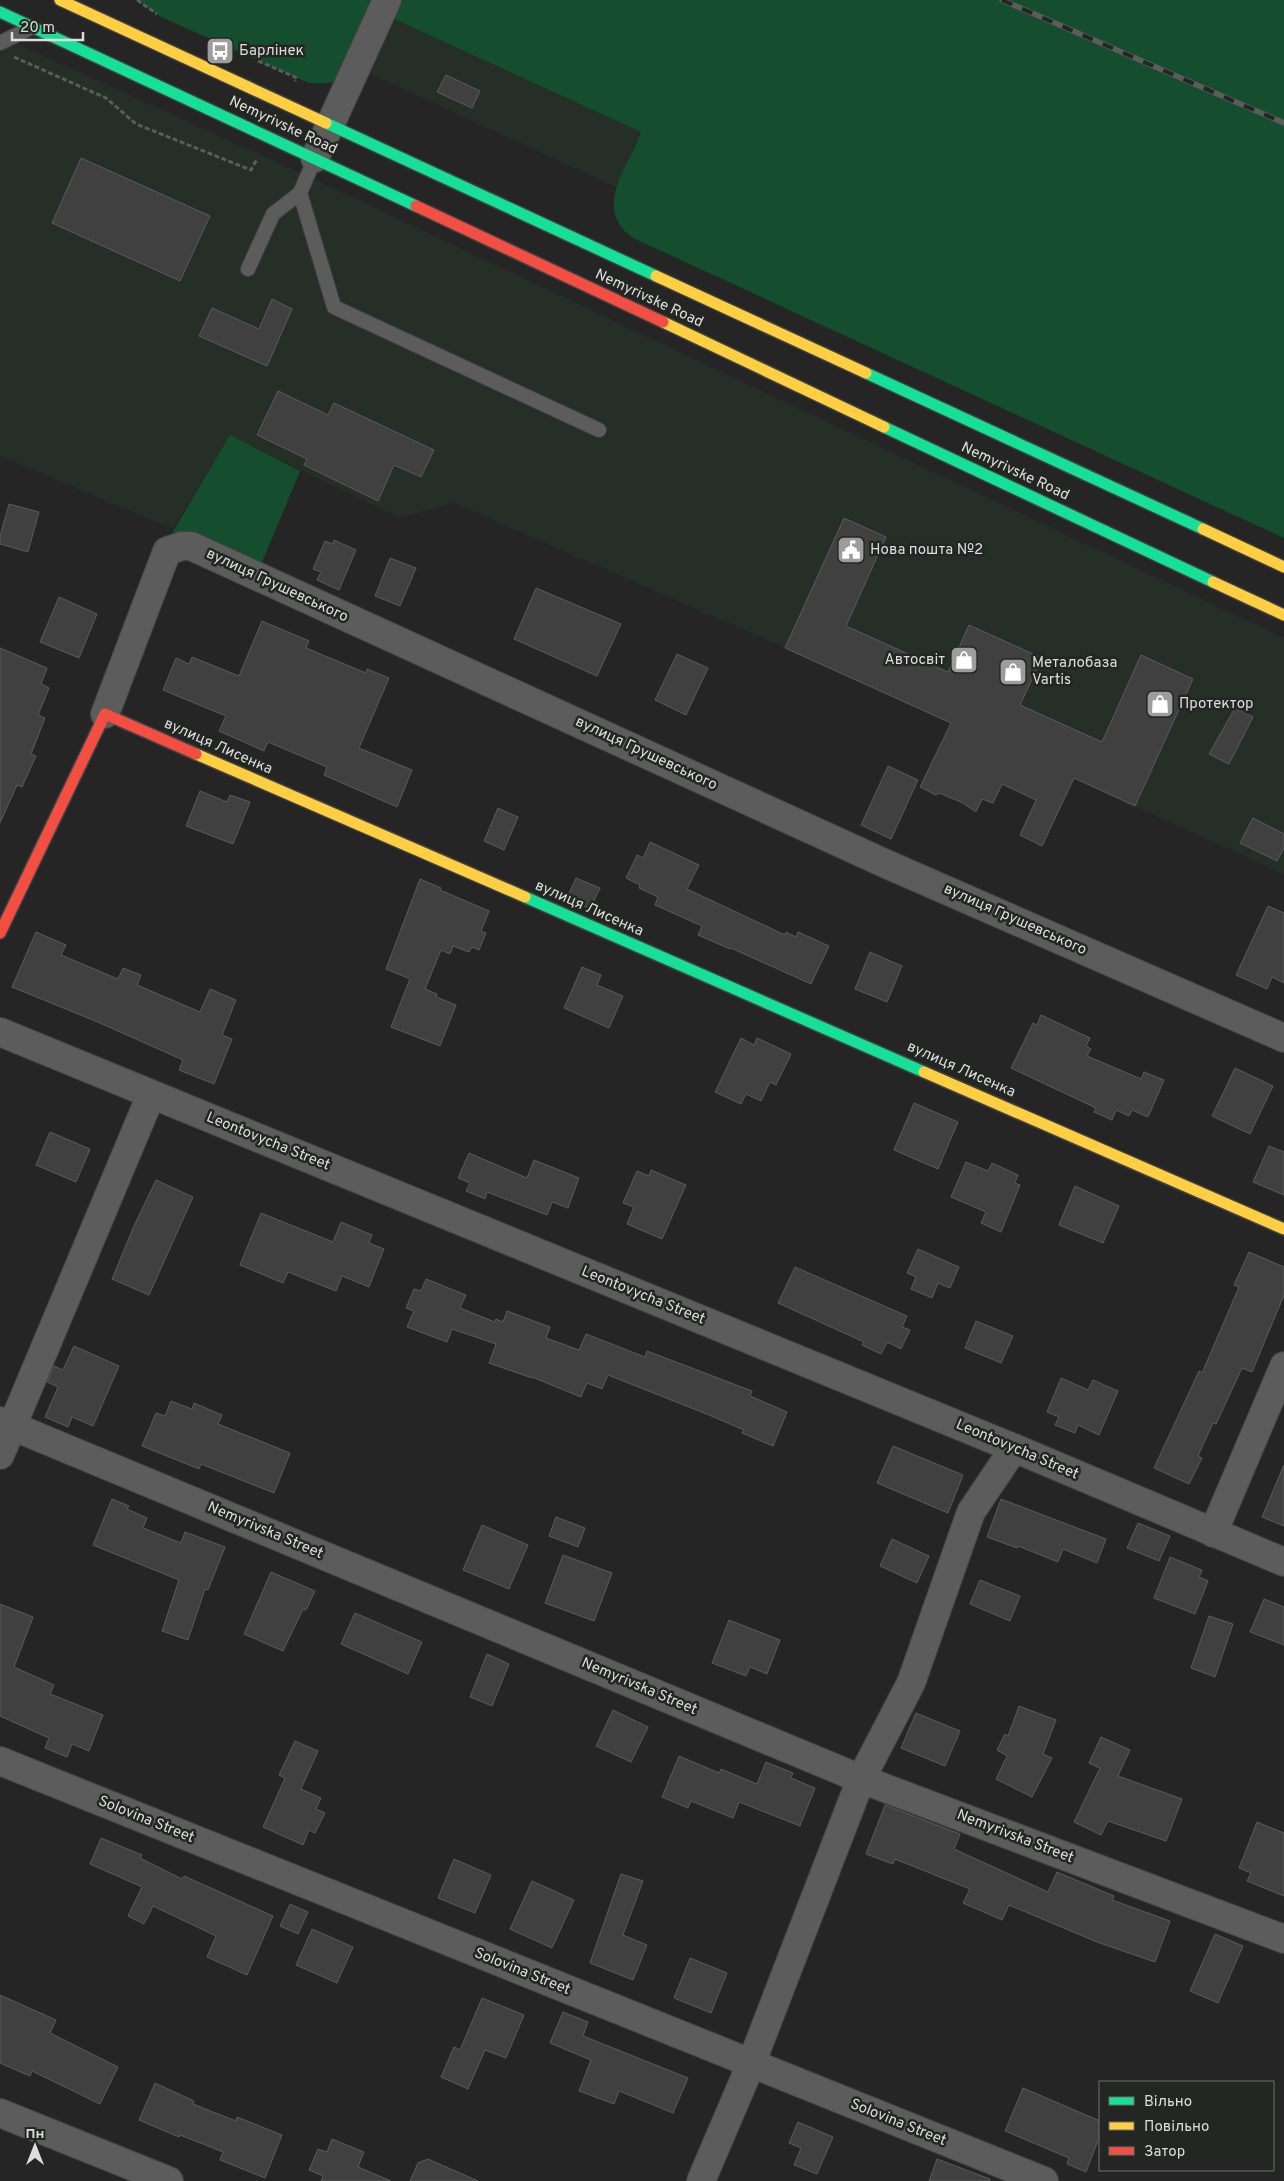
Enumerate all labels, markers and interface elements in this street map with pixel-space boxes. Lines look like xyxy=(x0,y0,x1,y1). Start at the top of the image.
scale bar xyxy=(12,10,84,42)
text: 20 m xyxy=(20,19,55,38)
bus stop icon: Барлінек xyxy=(205,36,235,66)
place label: Барлінек xyxy=(239,42,304,61)
street label: Nemyrivske Road xyxy=(226,93,340,159)
street label: Nemyrivske Road xyxy=(592,266,706,332)
street label: Nemyrivske Road xyxy=(958,439,1072,505)
public building icon: Нова пошта №2 xyxy=(836,535,866,565)
place label: Нова пошта №2 xyxy=(870,541,983,560)
street label: вулиця Грушевського xyxy=(203,545,351,627)
shop icon: Автосвіт xyxy=(949,645,979,675)
place label: Автосвіт xyxy=(885,651,945,670)
place label: Металобаза Vartis xyxy=(1032,654,1117,690)
shop icon: Металобаза Vartis xyxy=(998,657,1028,687)
shop icon: Протектор xyxy=(1145,689,1175,719)
place label: Протектор xyxy=(1179,695,1254,714)
street label: вулиця Грушевського xyxy=(572,713,720,795)
street label: вулиця Лисенка xyxy=(161,715,275,779)
street label: вулиця Лисенка xyxy=(532,877,646,941)
street label: вулиця Грушевського xyxy=(940,880,1090,960)
street label: вулиця Лисенка xyxy=(904,1038,1018,1102)
street label: Leontovycha Street xyxy=(203,1109,333,1175)
street label: Leontovycha Street xyxy=(578,1263,708,1329)
street label: Leontovycha Street xyxy=(953,1416,1081,1484)
street label: Nemyrivska Street xyxy=(204,1498,326,1564)
street label: Nemyrivska Street xyxy=(578,1654,700,1720)
street label: Solovina Street xyxy=(95,1792,197,1848)
street label: Nemyrivska Street xyxy=(954,1806,1076,1868)
street label: Solovina Street xyxy=(471,1944,573,2000)
legend xyxy=(1099,2081,1274,2171)
text: Вільно xyxy=(1144,2093,1192,2112)
street label: Solovina Street xyxy=(847,2095,949,2151)
text: Повільно xyxy=(1144,2118,1209,2137)
north arrow xyxy=(10,2121,60,2171)
text: Пн xyxy=(26,2126,44,2143)
text: Затор xyxy=(1144,2143,1185,2162)

